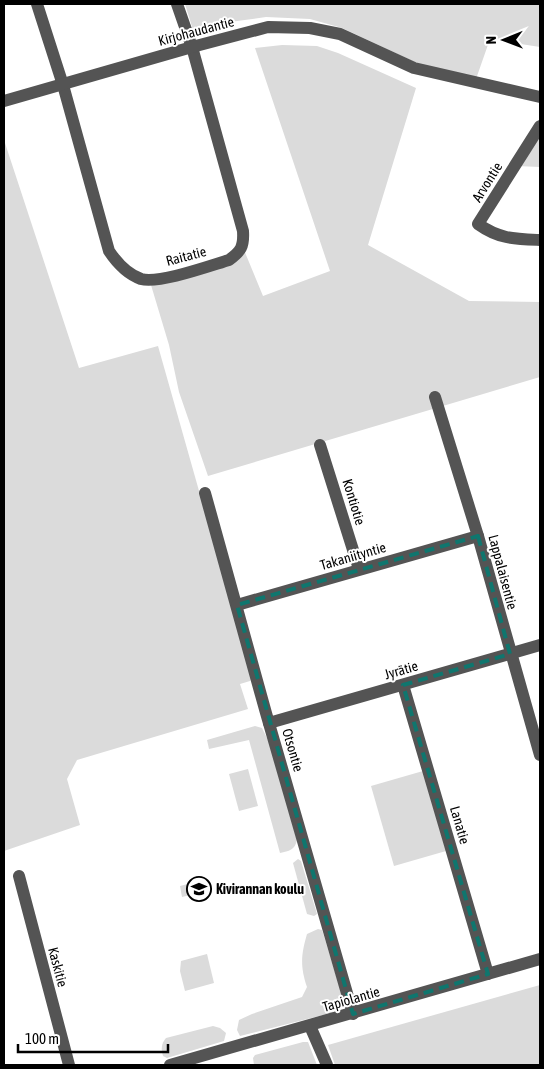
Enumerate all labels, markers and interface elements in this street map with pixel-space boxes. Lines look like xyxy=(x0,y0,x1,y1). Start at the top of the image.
street label: Kirjohaudantie xyxy=(156,13,236,49)
north arrow xyxy=(479,15,529,65)
text: N xyxy=(483,36,499,44)
street label: Arvontie xyxy=(469,159,505,205)
street label: Raitatie xyxy=(164,243,208,269)
street label: Kontiotie xyxy=(339,477,369,527)
street label: Lappalaisentie xyxy=(485,533,521,611)
street label: Takaniityntie xyxy=(318,539,388,573)
street label: Jyrätie xyxy=(382,658,420,682)
street label: Otsontie xyxy=(279,727,307,773)
street label: Lanatie xyxy=(447,804,473,846)
school or university icon: Kivirannan koulu xyxy=(186,876,212,902)
place label: Kivirannan koulu xyxy=(216,881,304,897)
street label: Kaskitie xyxy=(45,945,71,989)
street label: Tapiolantie xyxy=(321,983,381,1015)
scale bar xyxy=(18,1022,168,1054)
text: 100 m xyxy=(25,1030,59,1047)

